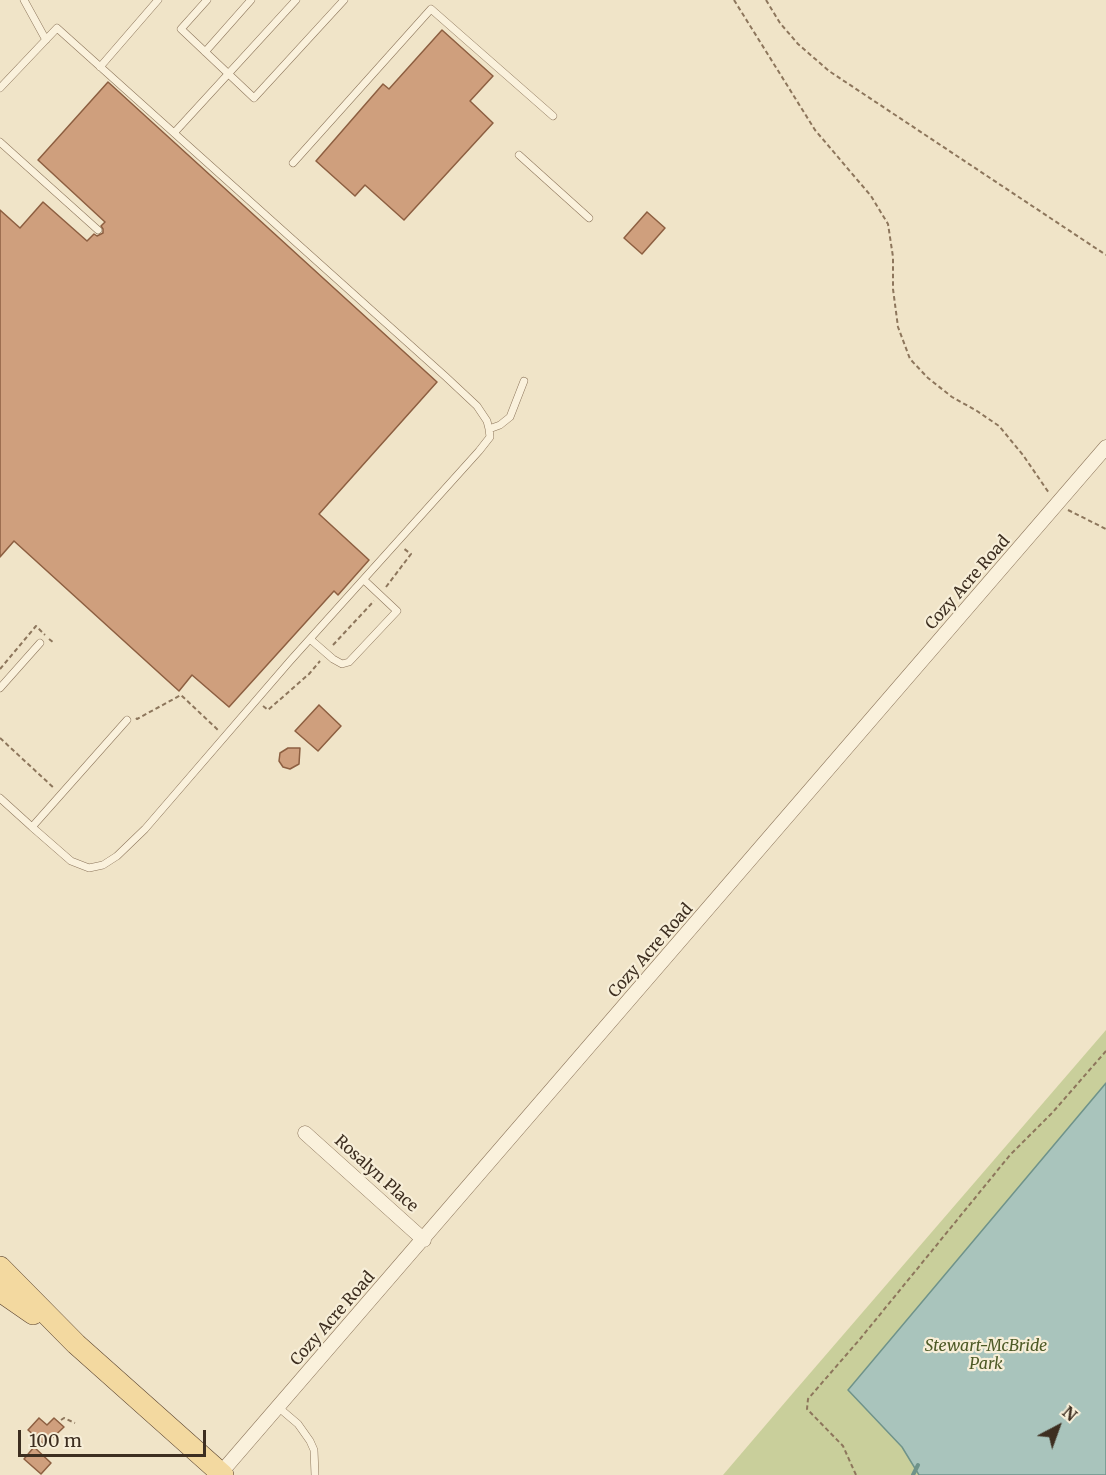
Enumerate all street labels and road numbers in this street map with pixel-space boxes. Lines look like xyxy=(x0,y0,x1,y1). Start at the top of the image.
street label: Cozy Acre Road xyxy=(922,532,1014,634)
street label: Cozy Acre Road xyxy=(605,900,697,1002)
street label: Rosalyn Place xyxy=(330,1132,422,1216)
street label: Cozy Acre Road xyxy=(287,1268,379,1370)

